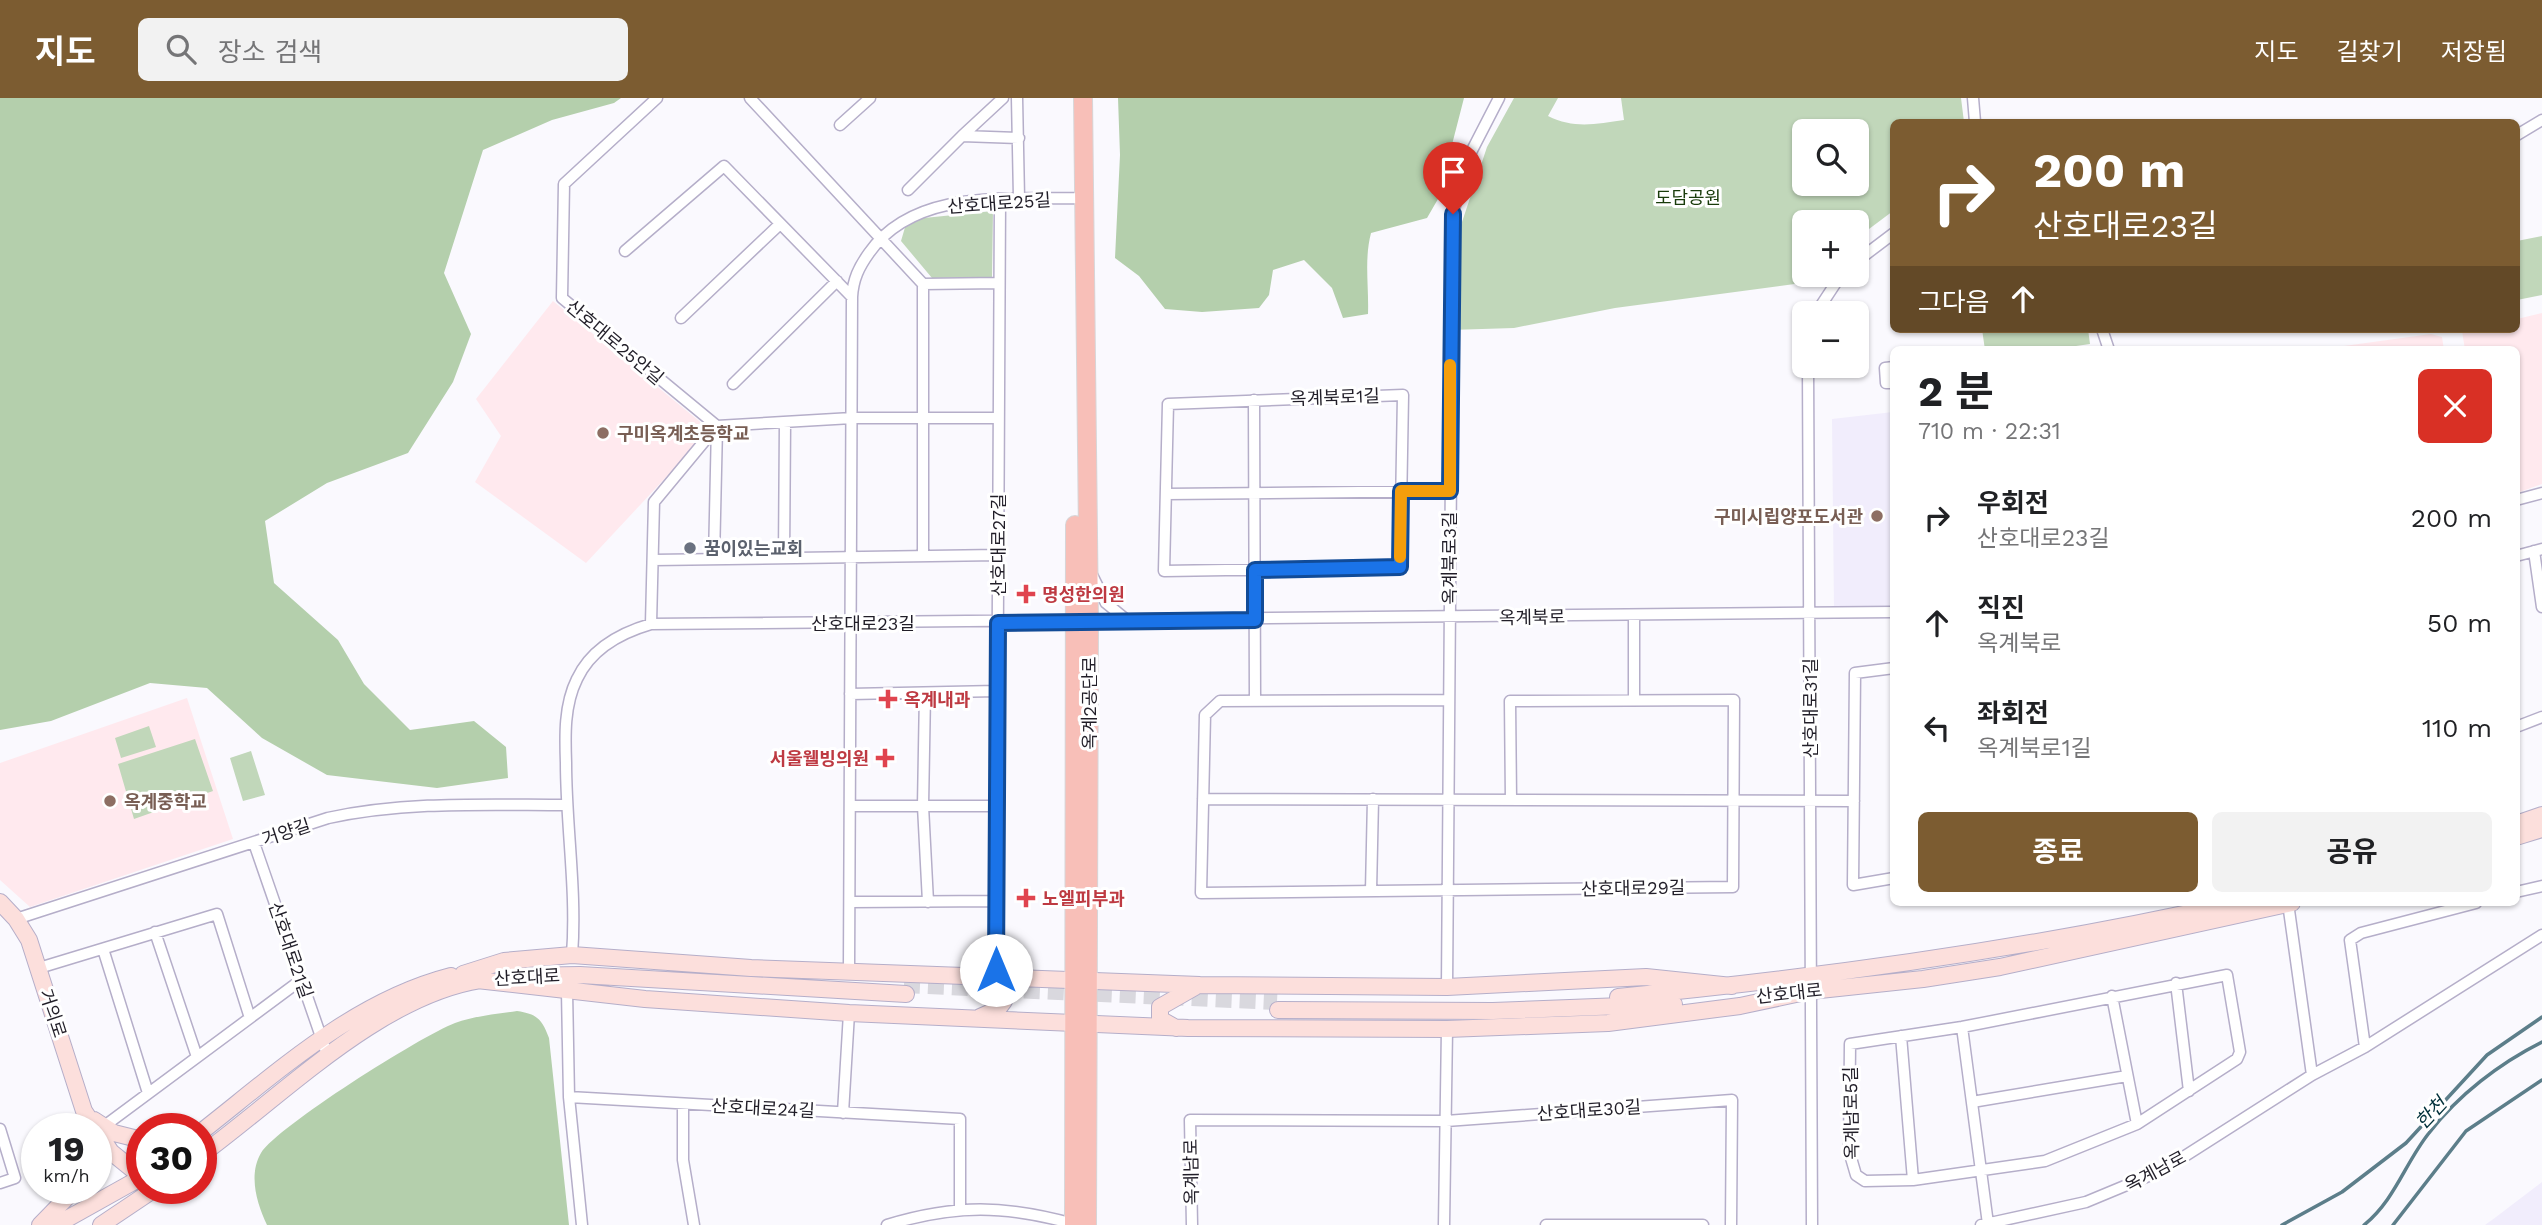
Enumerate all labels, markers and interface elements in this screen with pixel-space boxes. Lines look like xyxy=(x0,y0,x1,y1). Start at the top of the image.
search box xyxy=(138,18,628,81)
icon: search xyxy=(162,30,200,68)
text: 지도 xyxy=(35,32,96,71)
text: 장소 검색 xyxy=(218,37,322,67)
text: 지도 xyxy=(2254,38,2299,66)
text: 길찾기 xyxy=(2337,38,2403,66)
text: 저장됨 xyxy=(2441,38,2507,66)
map controls xyxy=(1792,119,1869,378)
button: search xyxy=(1792,119,1869,196)
text: 200 m xyxy=(2033,141,2185,199)
pin xyxy=(1423,142,1483,214)
icon: right xyxy=(1918,147,2009,238)
icon: arrive xyxy=(1434,153,1472,191)
park label: 도담공원 xyxy=(1655,187,1721,208)
street label: 산호대로25길 xyxy=(947,189,1051,217)
text: 산호대로23길 xyxy=(2033,207,2218,245)
button: + xyxy=(1792,210,1869,287)
icon: ahead xyxy=(2004,280,2042,318)
text: 그다음 xyxy=(1918,287,1990,317)
street label: 산호대로25안길 xyxy=(562,295,668,389)
button: − xyxy=(1792,301,1869,378)
text: 2 분 xyxy=(1918,367,1994,416)
button: close xyxy=(2418,369,2492,443)
street label: 옥계북로1길 xyxy=(1290,385,1380,409)
text: 710 m · 22:31 xyxy=(1918,418,2061,445)
place label: 구미옥계초등학교 xyxy=(617,423,749,444)
marker: 구미옥계초등학교 xyxy=(595,425,611,441)
text: 우회전 xyxy=(1977,488,2049,518)
street label: 산호대로27길 xyxy=(988,493,1009,597)
icon: right xyxy=(1918,499,1956,537)
text: 200 m xyxy=(2411,503,2492,533)
place label: 구미시립양포도서관 xyxy=(1714,506,1863,527)
marker: 구미시립양포도서관 xyxy=(1869,508,1885,524)
street label: 옥계북로3길 xyxy=(1439,511,1460,605)
text: 산호대로23길 xyxy=(1977,525,2110,552)
place label: 꿈이있는교회 xyxy=(704,538,803,559)
marker: 꿈이있는교회 xyxy=(682,540,698,556)
marker: 명성한의원 xyxy=(1016,584,1036,604)
place label: 명성한의원 xyxy=(1042,584,1125,605)
text: 직진 xyxy=(1977,593,2025,623)
icon: ahead xyxy=(1918,604,1956,642)
street label: 옥계북로 xyxy=(1499,606,1565,628)
text: 50 m xyxy=(2427,608,2492,638)
street label: 산호대로23길 xyxy=(811,613,915,634)
text: 옥계북로 xyxy=(1977,630,2062,657)
street label: 옥계2공단로 xyxy=(1079,656,1100,750)
street label: 산호대로31길 xyxy=(1800,658,1821,758)
marker: 옥계내과 xyxy=(878,689,898,709)
place label: 옥계내과 xyxy=(904,689,971,710)
text: 좌회전 xyxy=(1977,698,2049,728)
icon: left xyxy=(1918,709,1956,747)
text: 110 m xyxy=(2422,713,2492,743)
text: 옥계북로1길 xyxy=(1977,735,2092,762)
place label: 서울웰빙의원 xyxy=(770,748,869,769)
marker: 서울웰빙의원 xyxy=(875,748,895,768)
place label: 옥계중학교 xyxy=(124,791,207,812)
marker: 옥계중학교 xyxy=(102,793,118,809)
button: 종료 xyxy=(1918,812,2198,892)
button: 공유 xyxy=(2212,812,2492,892)
street label: 거양길 xyxy=(259,814,313,850)
street label: 산호대로29길 xyxy=(1581,877,1685,899)
marker: 노엘피부과 xyxy=(1016,888,1036,908)
place label: 노엘피부과 xyxy=(1042,888,1125,909)
street label: 산호대로21길 xyxy=(265,899,317,1001)
position arrow xyxy=(959,933,1033,1007)
street label: 산호대로 xyxy=(493,965,561,989)
street label: 산호대로 xyxy=(1755,979,1823,1007)
street label: 거의로 xyxy=(35,986,71,1040)
street label: 옥계남로5길 xyxy=(1840,1066,1862,1160)
water label: 한천 xyxy=(2411,1091,2452,1134)
street label: 산호대로24길 xyxy=(711,1095,815,1121)
street label: 산호대로30길 xyxy=(1536,1096,1642,1124)
speed limit sign: 30 xyxy=(126,1113,217,1204)
text: 19 xyxy=(48,1128,85,1170)
street label: 옥계남로 xyxy=(1180,1139,1202,1205)
street label: 옥계남로 xyxy=(2121,1146,2189,1196)
text: km/h xyxy=(43,1165,90,1186)

